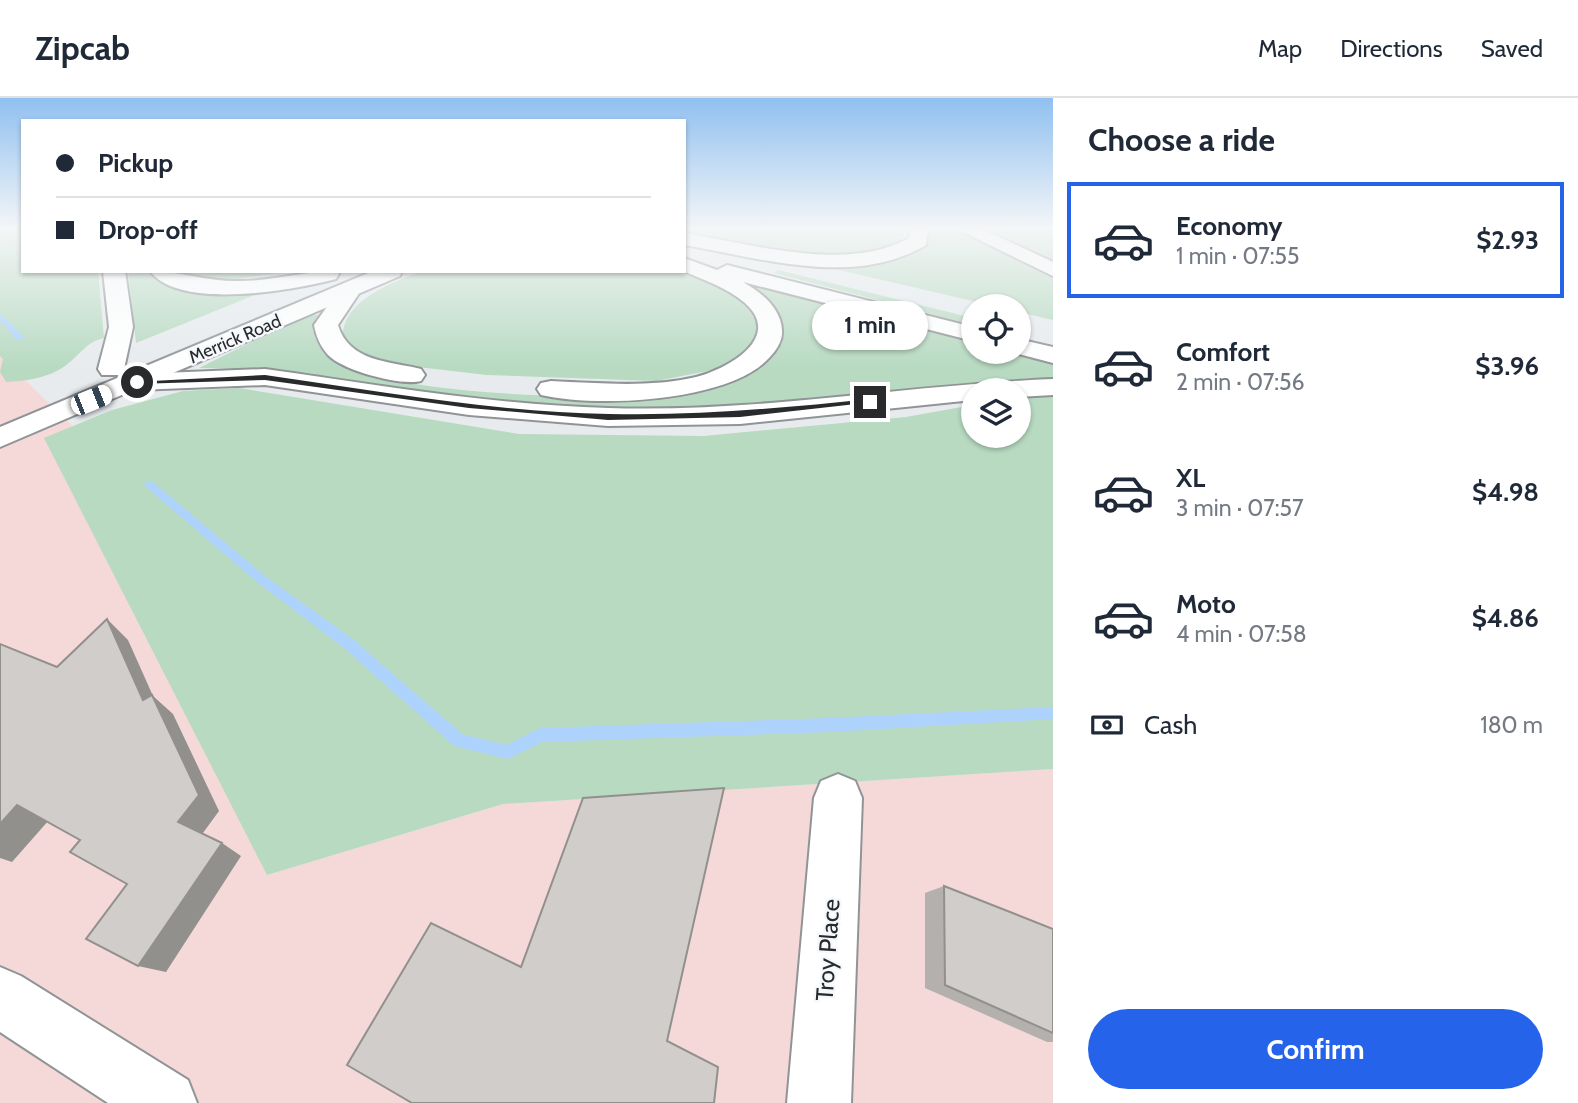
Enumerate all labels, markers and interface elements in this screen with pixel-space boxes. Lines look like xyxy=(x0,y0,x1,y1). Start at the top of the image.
text: Zipcab xyxy=(35,28,130,68)
text: Map xyxy=(1258,34,1302,63)
text: Directions xyxy=(1340,34,1443,63)
text: Saved xyxy=(1481,34,1543,63)
text: Choose a ride xyxy=(1088,120,1275,159)
text: Pickup xyxy=(98,147,173,179)
icon: car xyxy=(1092,209,1155,272)
text: Economy xyxy=(1176,210,1282,242)
text: Drop-off xyxy=(98,214,198,246)
text: $2.93 xyxy=(1476,224,1539,256)
text: 1 min · 07:55 xyxy=(1176,242,1299,270)
map controls xyxy=(961,294,1031,448)
button: locate xyxy=(961,294,1031,364)
callout: 1 min xyxy=(812,300,928,350)
street label: Merrick Road xyxy=(186,310,284,368)
text: 1 min xyxy=(844,311,896,339)
icon: car xyxy=(1092,335,1155,398)
text: Comfort xyxy=(1176,336,1270,368)
text: $3.96 xyxy=(1475,350,1539,382)
route start xyxy=(121,366,153,398)
text: 2 min · 07:56 xyxy=(1176,368,1305,396)
button: layers xyxy=(961,378,1031,448)
car xyxy=(68,382,115,418)
route end xyxy=(854,386,886,418)
icon: car xyxy=(1092,461,1155,524)
text: XL xyxy=(1176,462,1205,494)
text: $4.98 xyxy=(1472,476,1539,508)
text: 3 min · 07:57 xyxy=(1176,494,1304,522)
icon: car xyxy=(1092,587,1155,650)
text: Moto xyxy=(1176,588,1236,620)
text: $4.86 xyxy=(1472,602,1539,634)
text: 4 min · 07:58 xyxy=(1176,620,1307,648)
icon: cash xyxy=(1088,706,1126,744)
text: Cash xyxy=(1144,709,1197,741)
text: 180 m xyxy=(1480,711,1543,739)
street label: Troy Place xyxy=(809,898,846,1002)
button: Confirm xyxy=(1088,1009,1543,1089)

